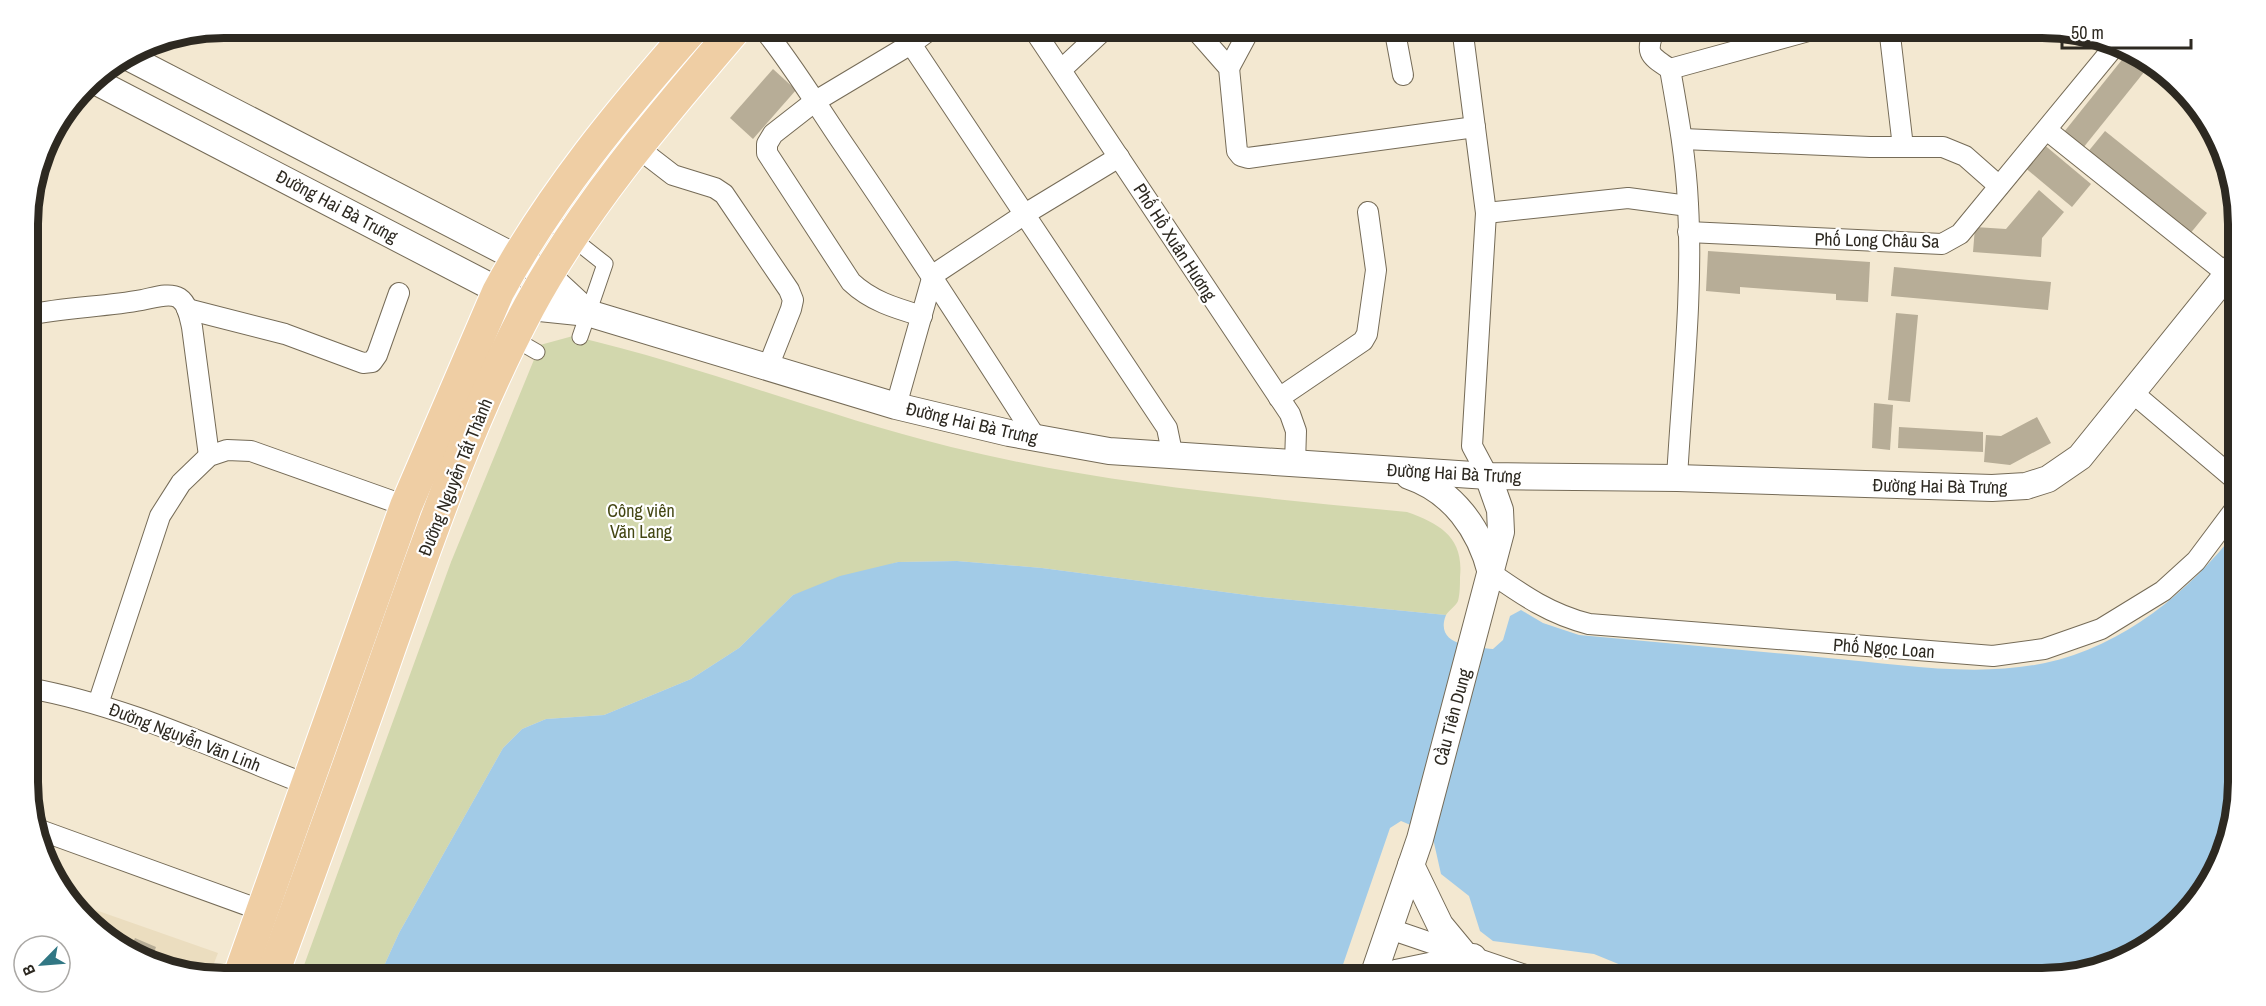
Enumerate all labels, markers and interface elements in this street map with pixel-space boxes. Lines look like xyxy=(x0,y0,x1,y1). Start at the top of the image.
scale bar xyxy=(2062,12,2191,50)
text: 50 m xyxy=(2071,20,2104,45)
street label: Đường Hai Bà Trưng xyxy=(272,163,403,249)
street label: Phố Hồ Xuân Hương xyxy=(1128,178,1223,306)
street label: Phố Long Châu Sa xyxy=(1814,226,1940,254)
street label: Đường Nguyễn Tất Thành xyxy=(412,394,498,560)
street label: Đường Hai Bà Trưng xyxy=(904,396,1041,450)
street label: Đường Hai Bà Trưng xyxy=(1386,457,1523,489)
street label: Đường Hai Bà Trưng xyxy=(1872,472,2008,500)
park label: Công viên Văn Lang xyxy=(607,498,675,544)
street label: Phố Ngọc Loan xyxy=(1832,632,1936,664)
street label: Cầu Tiên Dung xyxy=(1427,665,1477,768)
street label: Đường Nguyễn Văn Linh xyxy=(106,697,264,777)
north arrow xyxy=(12,934,72,994)
text: B xyxy=(16,961,40,979)

